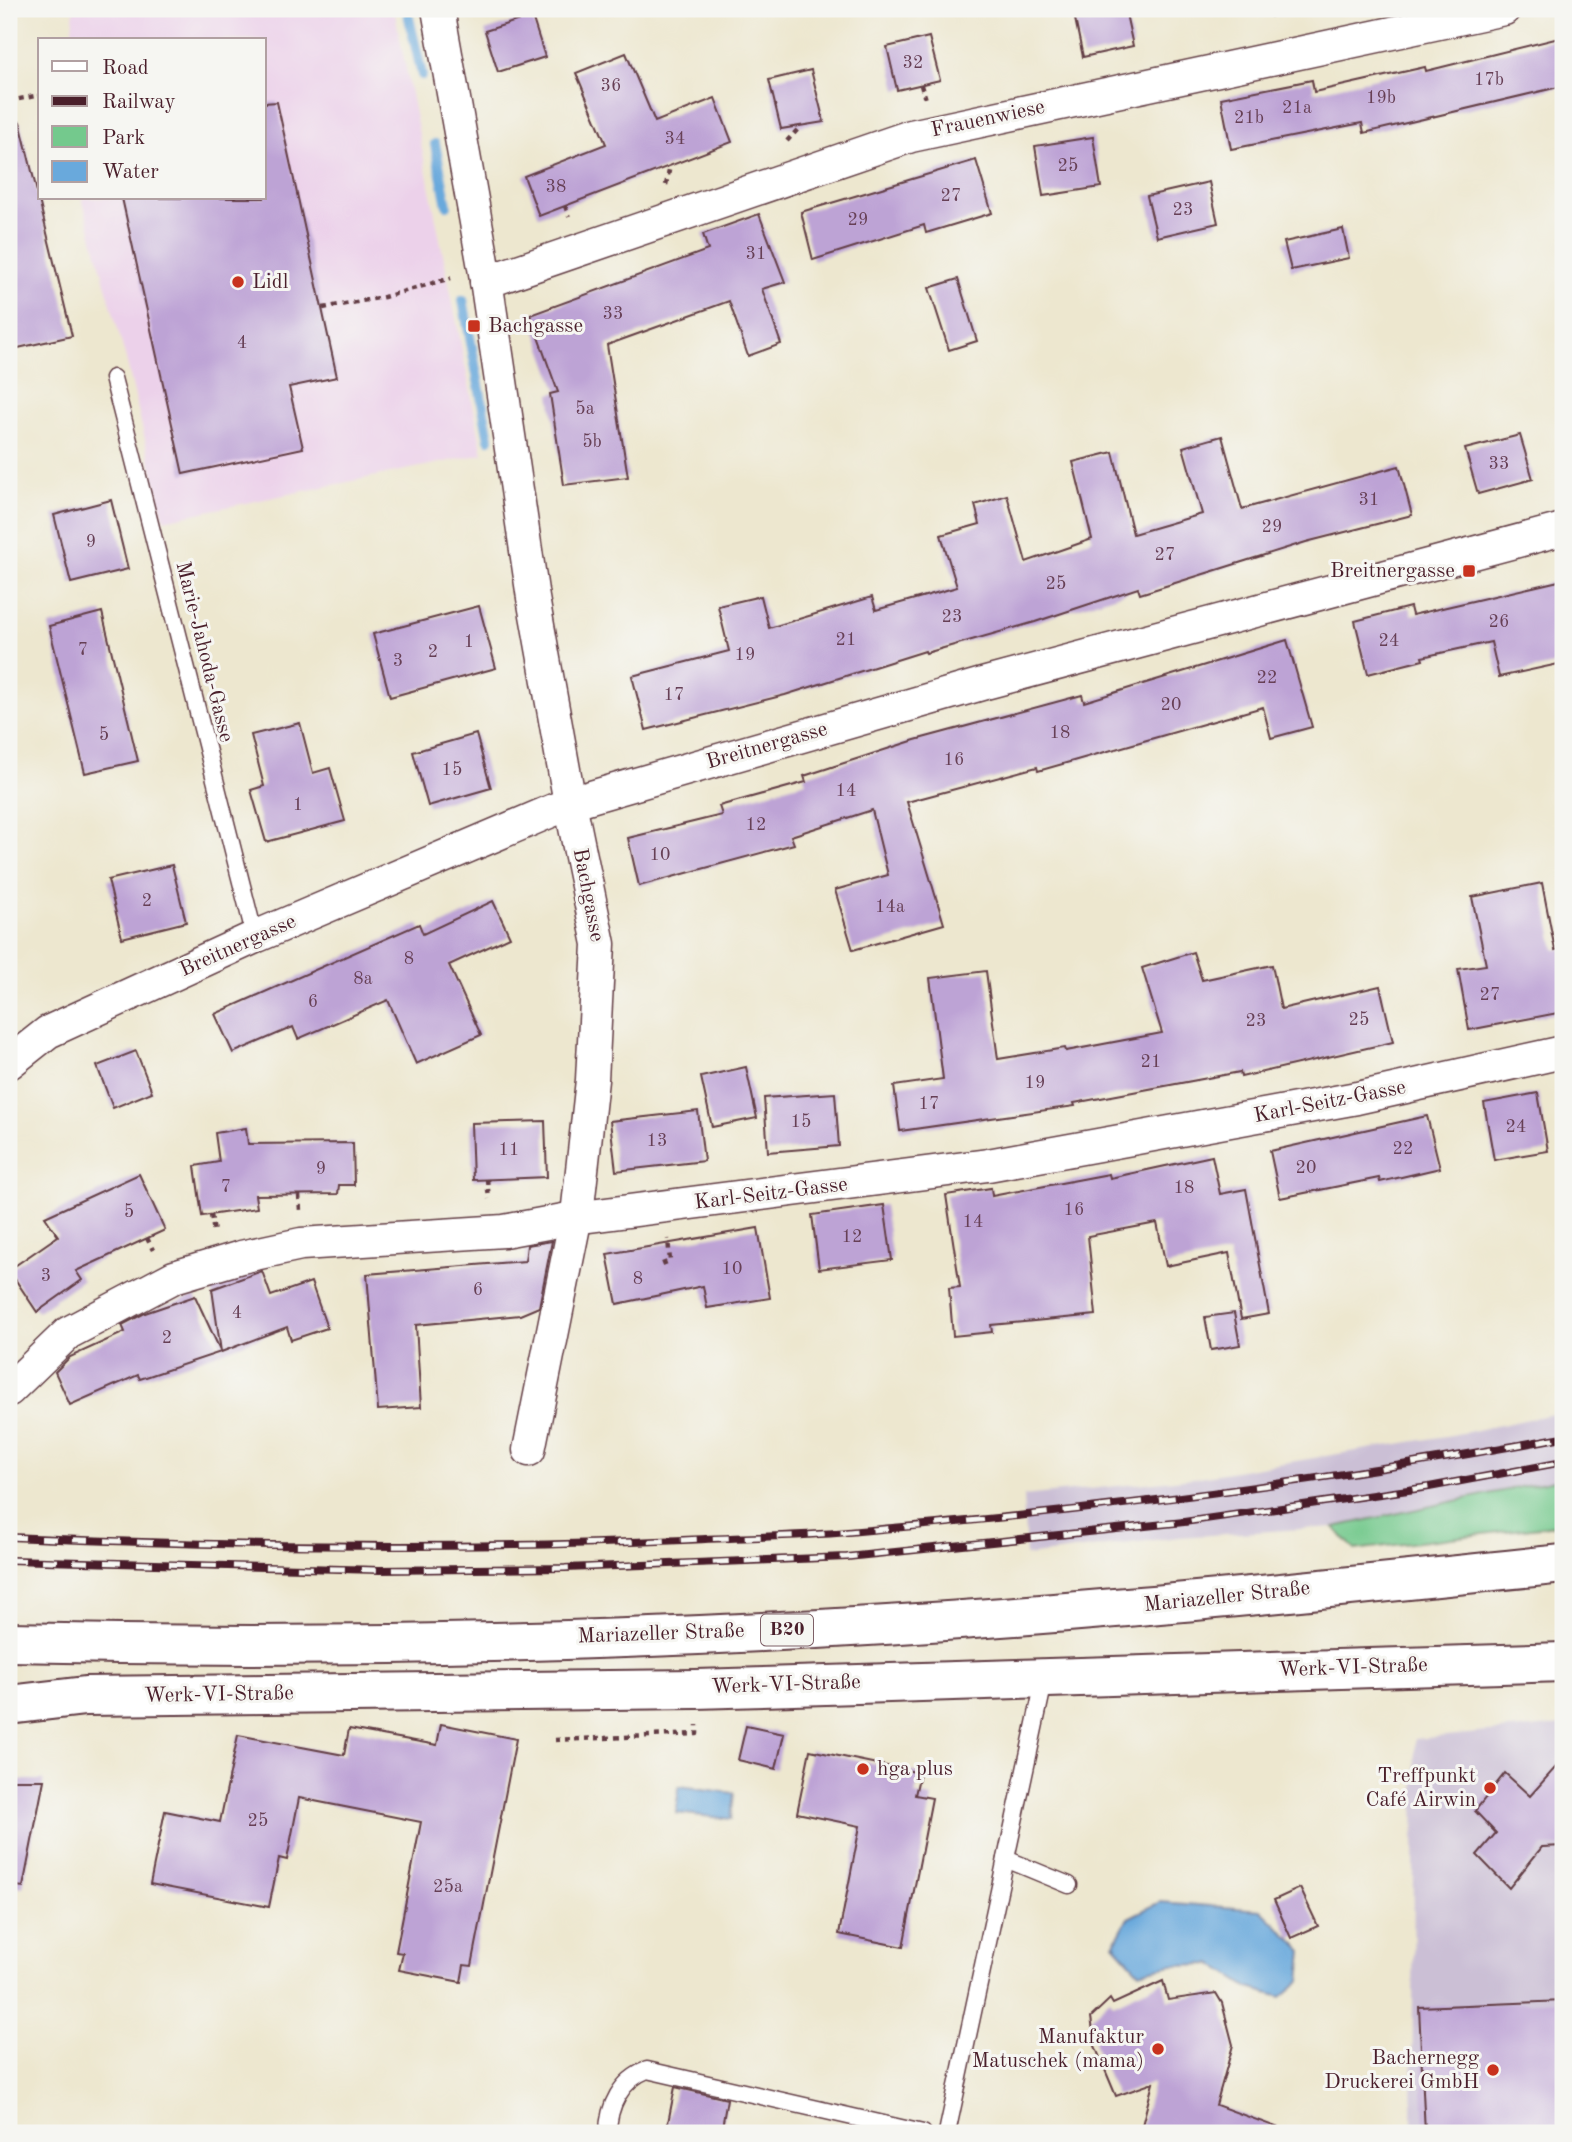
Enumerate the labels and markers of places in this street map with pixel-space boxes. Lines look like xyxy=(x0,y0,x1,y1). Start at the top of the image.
place label: Lidl xyxy=(252,272,289,293)
marker: Lidl xyxy=(230,274,246,290)
place label: Bachgasse xyxy=(488,316,583,337)
marker: Bachgasse xyxy=(466,318,482,334)
place label: Breitnergasse xyxy=(1330,561,1455,582)
marker: Breitnergasse xyxy=(1461,563,1477,579)
place label: hga plus xyxy=(877,1759,953,1780)
marker: hga plus xyxy=(855,1761,871,1777)
place label: Treffpunkt Café Airwin xyxy=(1365,1766,1476,1811)
marker: Treffpunkt Café Airwin xyxy=(1482,1780,1498,1796)
place label: Manufaktur Matuschek (mama) xyxy=(972,2027,1144,2072)
marker: Manufaktur Matuschek (mama) xyxy=(1150,2041,1166,2057)
place label: Bachernegg Druckerei GmbH xyxy=(1324,2048,1480,2093)
marker: Bachernegg Druckerei GmbH xyxy=(1485,2062,1501,2078)

